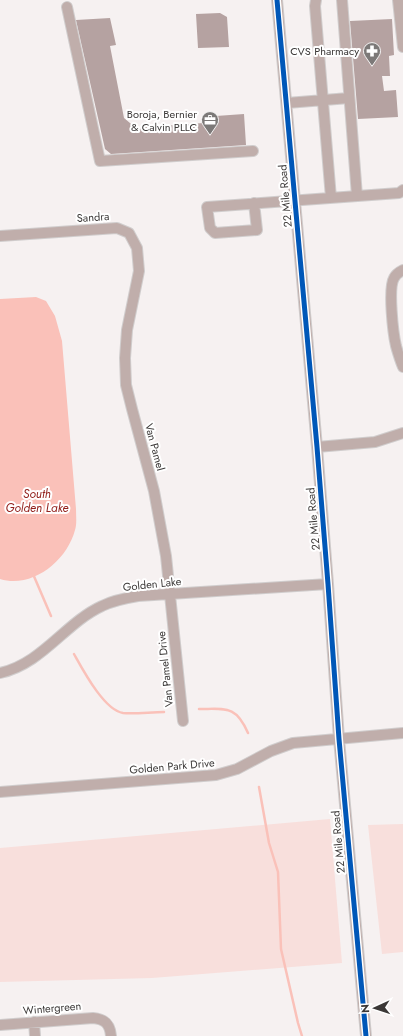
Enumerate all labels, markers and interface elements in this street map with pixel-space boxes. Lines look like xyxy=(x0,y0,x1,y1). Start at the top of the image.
pharmacy icon: CVS Pharmacy xyxy=(362,41,382,66)
place label: CVS Pharmacy xyxy=(290,43,359,59)
place label: Boroja, Bernier & Calvin PLLC xyxy=(127,106,197,135)
office icon: Boroja, Bernier & Calvin PLLC xyxy=(200,110,220,135)
street label: 22 Mile Road xyxy=(274,164,296,228)
street label: Sandra xyxy=(76,208,110,226)
street label: Van Pamel xyxy=(141,422,169,472)
water label: South Golden Lake xyxy=(5,485,69,517)
street label: 22 Mile Road xyxy=(302,487,324,551)
street label: Golden Lake xyxy=(122,573,182,595)
street label: Van Pamel Drive xyxy=(153,630,177,708)
street label: Golden Park Drive xyxy=(129,754,216,778)
street label: 22 Mile Road xyxy=(327,810,349,874)
north arrow xyxy=(355,988,395,1028)
street label: Wintergreen xyxy=(22,997,82,1019)
text: N xyxy=(357,1004,373,1013)

